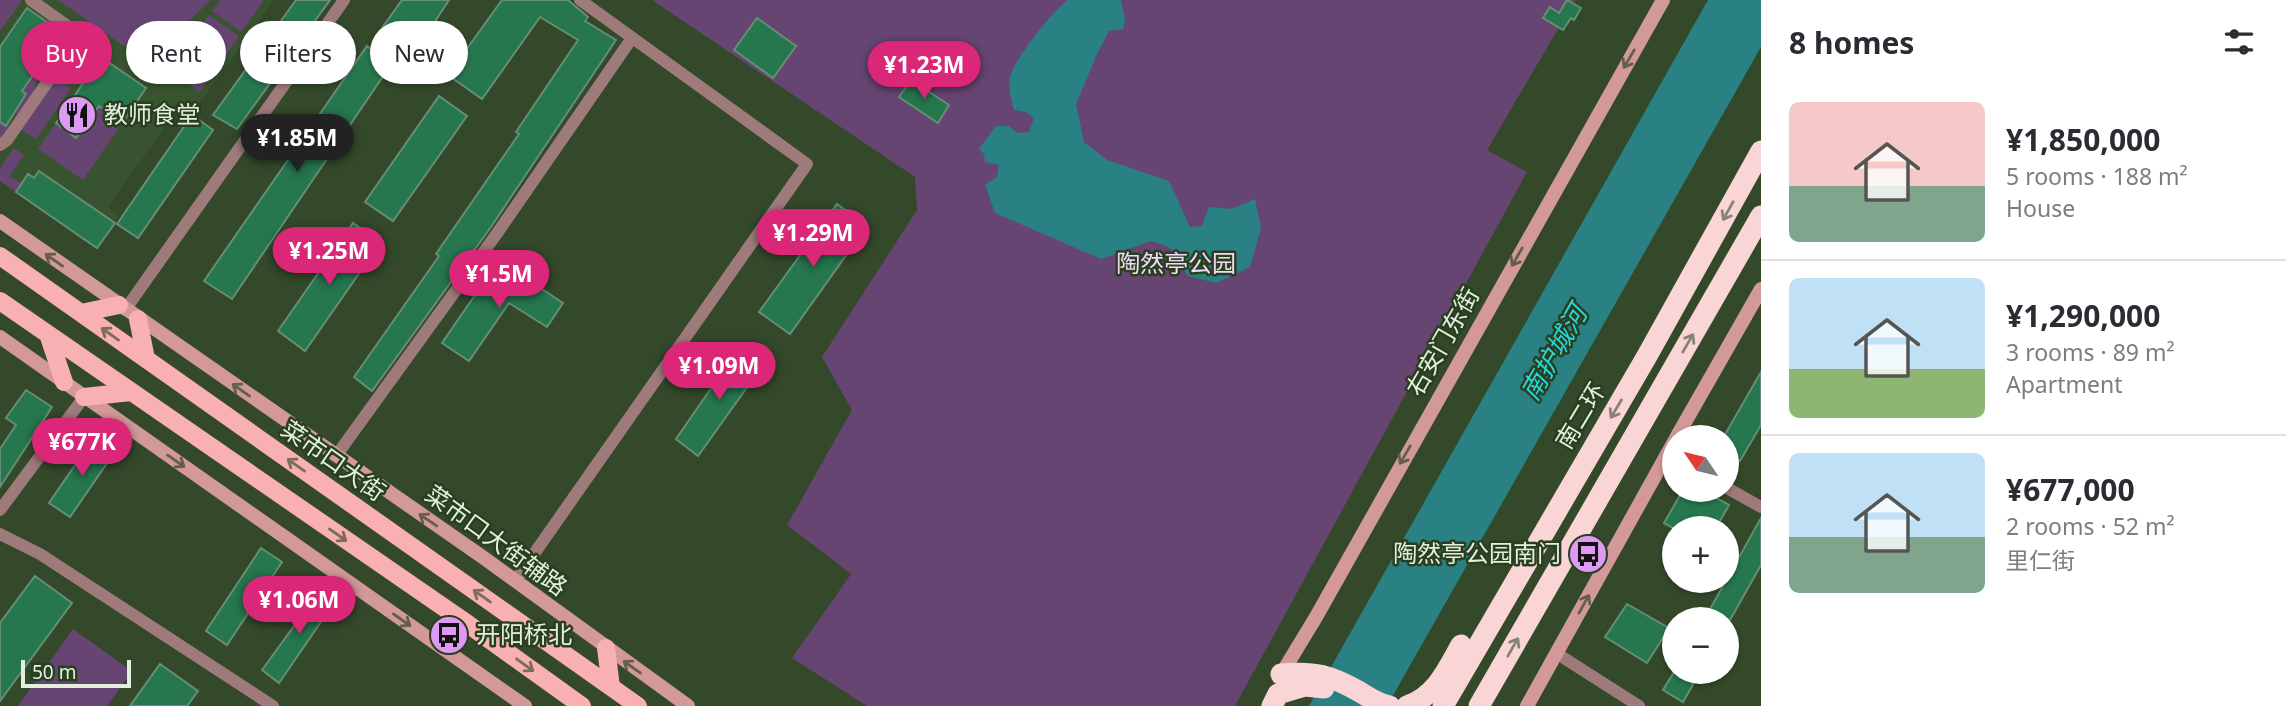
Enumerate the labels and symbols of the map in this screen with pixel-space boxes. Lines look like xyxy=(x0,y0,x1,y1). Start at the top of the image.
pin: ¥1.23M xyxy=(867,42,981,101)
one-way arrow xyxy=(1622,49,1636,69)
restaurant icon: 教师食堂 xyxy=(56,94,98,136)
place label: 教师食堂 xyxy=(104,97,200,130)
pin: ¥1.85M xyxy=(240,114,354,174)
one-way arrow xyxy=(1721,200,1734,221)
pin: ¥1.29M xyxy=(756,210,870,269)
pin: ¥1.25M xyxy=(272,228,386,287)
park label: 陶然亭公园 xyxy=(1116,246,1236,279)
one-way arrow xyxy=(1510,247,1524,267)
pin: ¥1.5M xyxy=(450,250,548,310)
one-way arrow xyxy=(45,253,64,267)
street label: 右安门东街 xyxy=(1397,281,1486,401)
water label: 南护城河 xyxy=(1512,294,1597,407)
one-way arrow xyxy=(101,327,120,341)
one-way arrow xyxy=(1681,334,1695,354)
pin: ¥1.09M xyxy=(662,342,776,402)
street label: 南二环 xyxy=(1547,376,1612,455)
one-way arrow xyxy=(232,383,251,397)
one-way arrow xyxy=(1609,398,1622,419)
street label: 菜市口大街 xyxy=(275,412,392,508)
pin: ¥677K xyxy=(33,419,131,478)
north arrow xyxy=(1662,425,1740,502)
one-way arrow xyxy=(1398,445,1412,465)
one-way arrow xyxy=(166,454,185,468)
one-way arrow xyxy=(287,458,306,472)
street label: 菜市口大街辅路 xyxy=(419,477,575,603)
one-way arrow xyxy=(419,512,438,527)
one-way arrow xyxy=(328,528,347,542)
bus stop icon: 陶然亭公园南门 xyxy=(1567,533,1609,575)
place label: 陶然亭公园南门 xyxy=(1393,536,1561,569)
pin: ¥1.06M xyxy=(242,576,356,636)
one-way arrow xyxy=(473,589,492,603)
one-way arrow xyxy=(1577,594,1591,614)
one-way arrow xyxy=(392,613,411,627)
bus stop icon: 开阳桥北 xyxy=(428,614,470,656)
place label: 开阳桥北 xyxy=(476,617,572,650)
one-way arrow xyxy=(1506,637,1520,657)
scale bar xyxy=(21,657,131,689)
one-way arrow xyxy=(515,658,534,672)
one-way arrow xyxy=(623,660,642,674)

